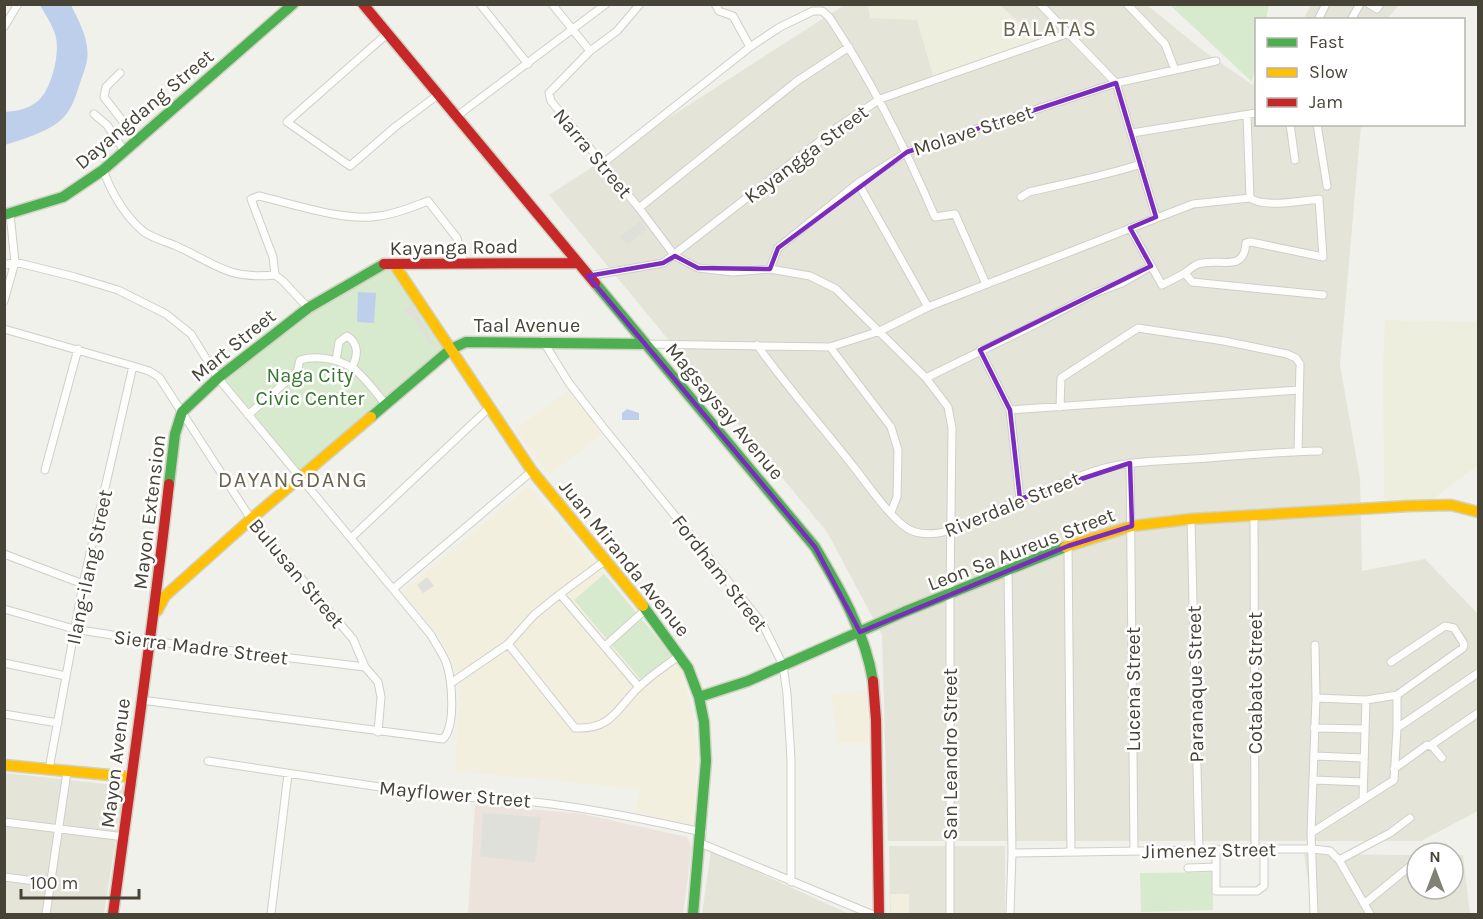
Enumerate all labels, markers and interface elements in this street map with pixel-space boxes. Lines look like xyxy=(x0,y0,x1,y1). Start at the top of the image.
district label: BALATAS xyxy=(1003,16,1097,42)
legend xyxy=(1255,18,1465,126)
text: Fast xyxy=(1309,31,1344,53)
street label: Dayangdang Street xyxy=(70,44,219,174)
text: Slow xyxy=(1309,61,1348,83)
text: Jam xyxy=(1309,91,1343,113)
street label: Kayangga Street xyxy=(740,100,873,208)
street label: Molave Street xyxy=(910,100,1036,161)
street label: Narra Street xyxy=(549,104,637,203)
street label: Kayanga Road xyxy=(389,235,519,260)
street label: Mart Street xyxy=(186,304,281,387)
street label: Taal Avenue xyxy=(474,314,580,337)
street label: Magsaysay Avenue xyxy=(661,338,789,484)
park label: Naga City Civic Center xyxy=(256,364,365,410)
street label: Mayon Extension xyxy=(129,433,170,591)
district label: DAYANGDANG xyxy=(218,467,368,493)
street label: Riverdale Street xyxy=(941,467,1084,542)
street label: Juan Miranda Avenue xyxy=(554,475,695,641)
street label: Ilang-ilang Street xyxy=(62,487,117,647)
street label: Leon Sa Aureus Street xyxy=(924,503,1118,596)
street label: Fordham Street xyxy=(667,511,772,636)
street label: Bulusan Street xyxy=(244,514,349,633)
street label: Paranaque Street xyxy=(1183,605,1208,763)
street label: Cotabato Street xyxy=(1244,611,1267,754)
street label: Sierra Madre Street xyxy=(112,625,290,670)
street label: Lucena Street xyxy=(1122,626,1145,751)
street label: San Leandro Street xyxy=(939,667,962,840)
street label: Mayon Avenue xyxy=(96,697,135,829)
street label: Mayflower Street xyxy=(378,776,532,813)
street label: Jimenez Street xyxy=(1142,838,1277,863)
north arrow xyxy=(1405,841,1465,901)
text: N xyxy=(1429,847,1441,866)
scale bar xyxy=(21,862,140,900)
text: 100 m xyxy=(30,872,78,894)

